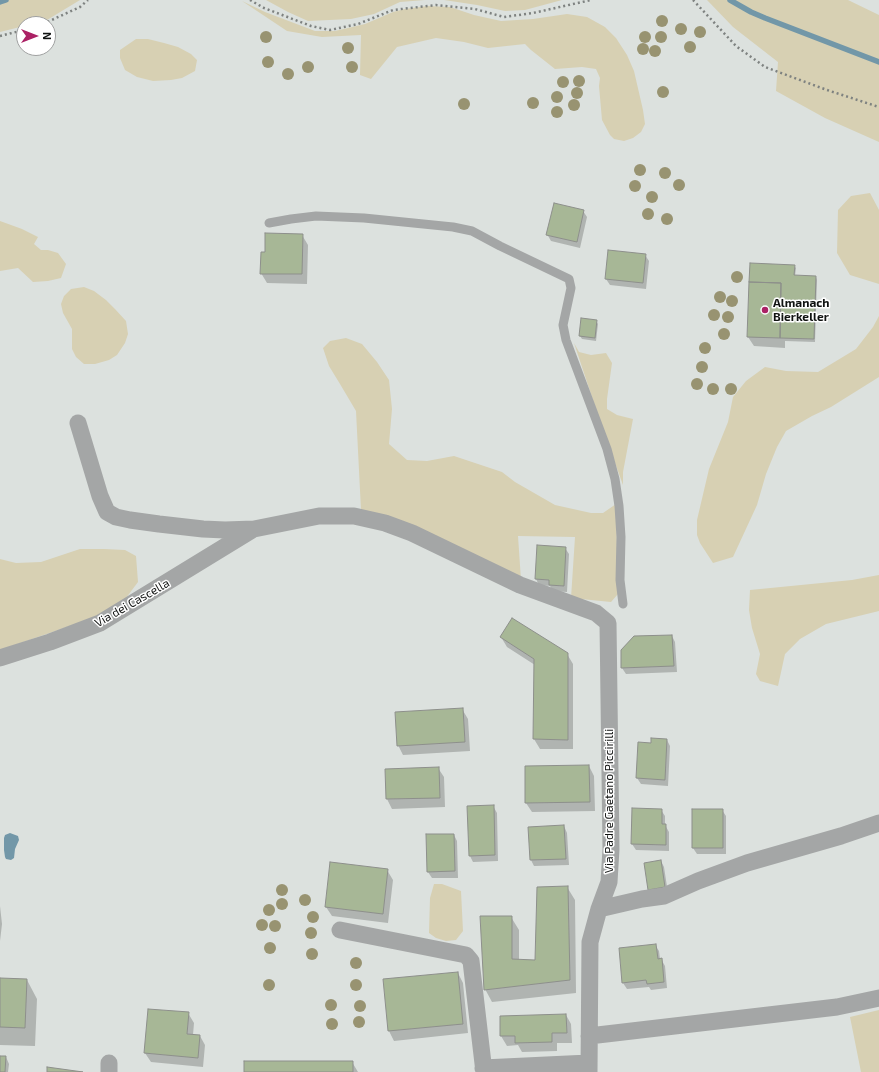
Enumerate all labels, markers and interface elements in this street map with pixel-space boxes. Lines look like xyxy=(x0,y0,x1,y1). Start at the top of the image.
north arrow xyxy=(16,16,56,56)
text: N xyxy=(41,32,54,40)
place label: Almanach Bierkeller xyxy=(773,296,830,324)
marker: Almanach Bierkeller xyxy=(760,305,770,315)
street label: Via dei Cascella xyxy=(92,576,172,630)
street label: Via Padre Gaetano Piccirilli xyxy=(602,729,616,873)

